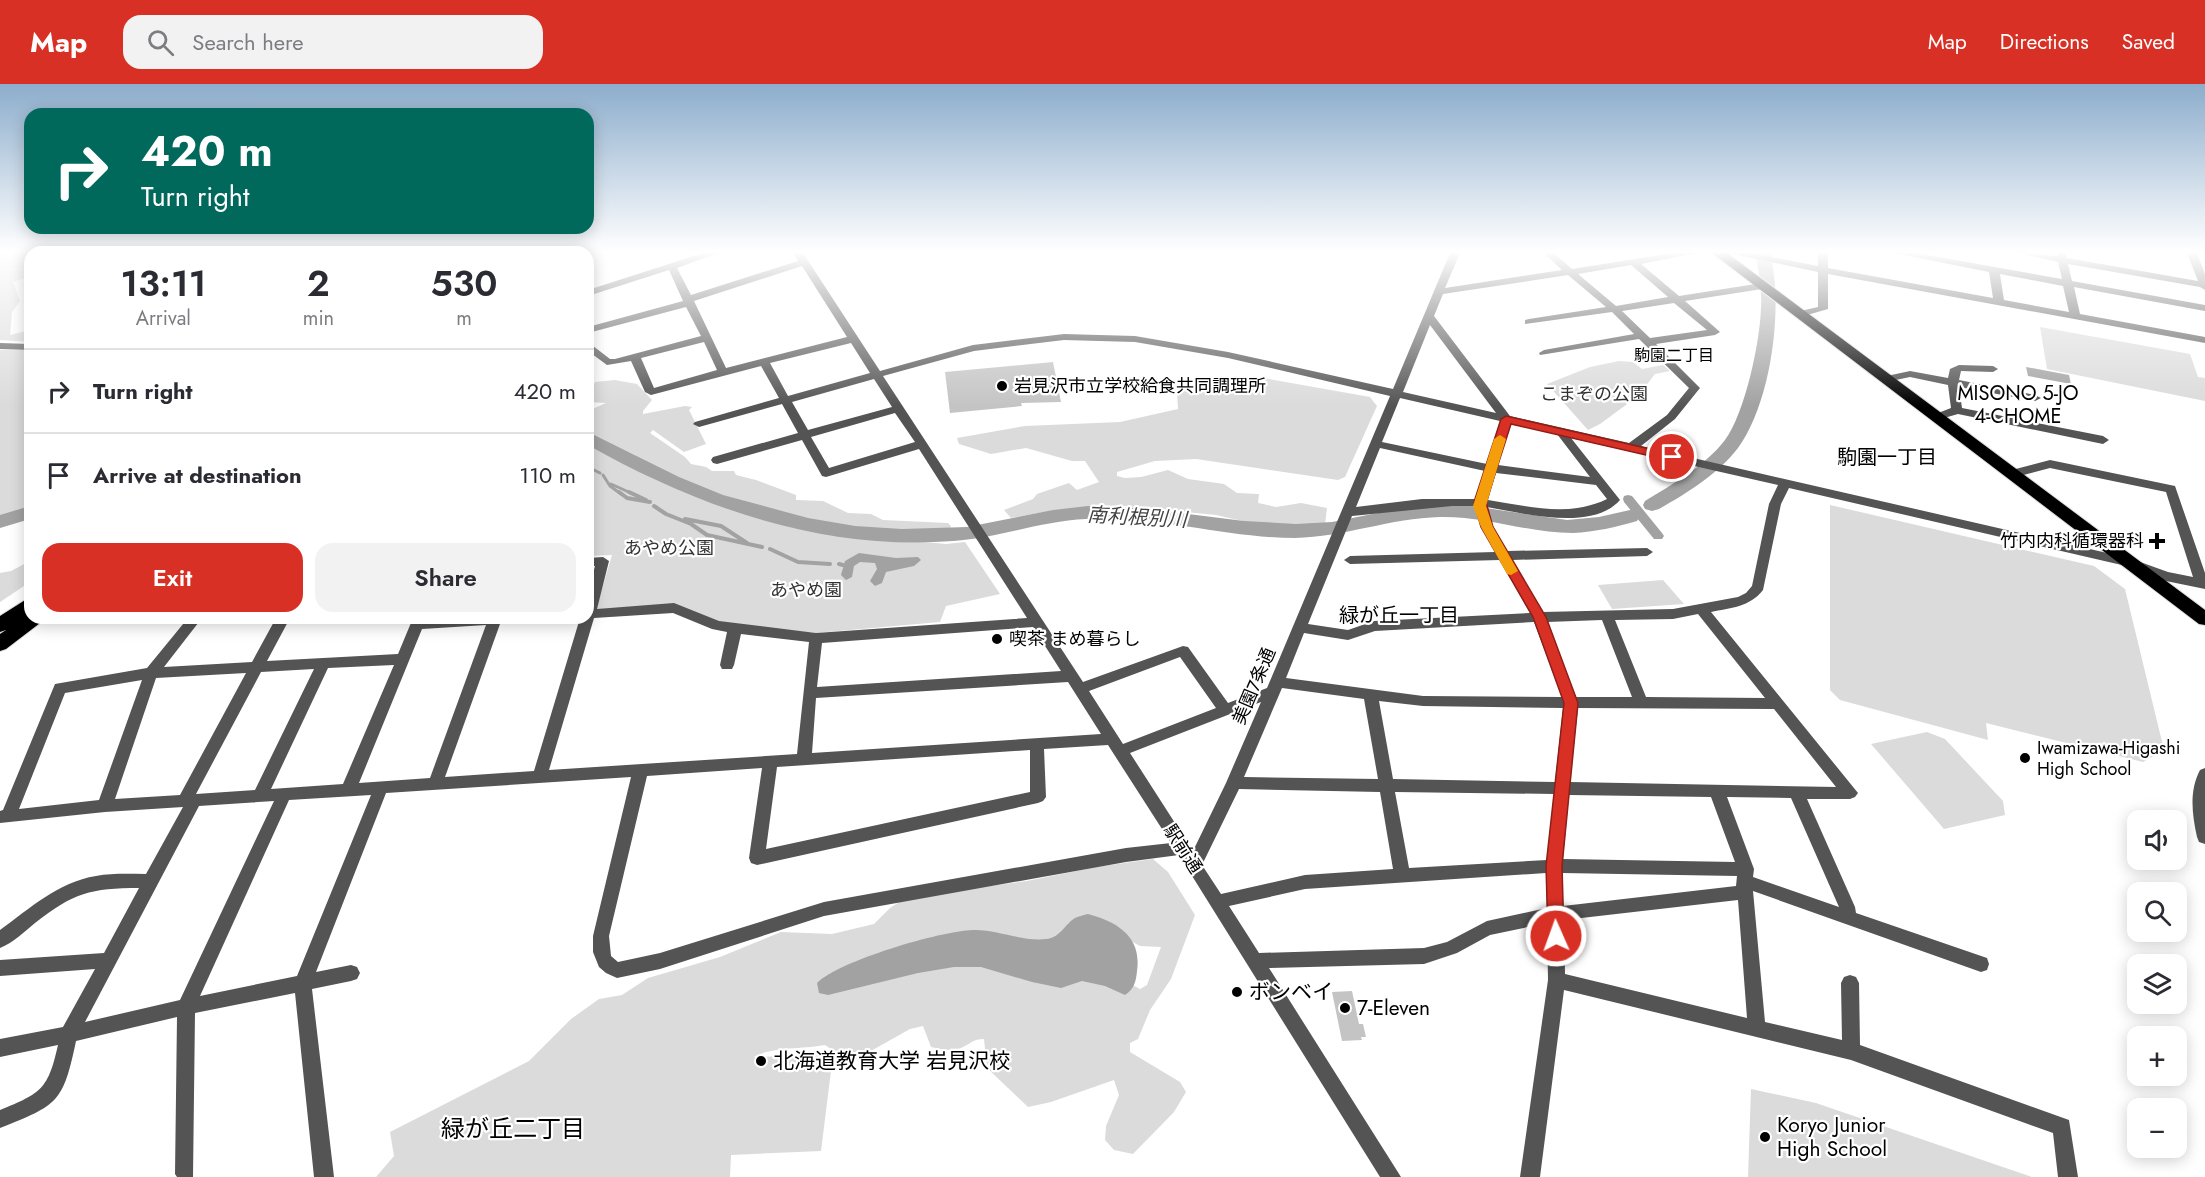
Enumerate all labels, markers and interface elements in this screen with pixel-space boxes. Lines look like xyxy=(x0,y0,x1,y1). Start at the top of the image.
search box xyxy=(123,15,543,69)
text: Map xyxy=(30,22,87,63)
icon: search xyxy=(144,26,177,59)
text: Search here xyxy=(192,26,304,58)
text: Map xyxy=(1928,27,1967,57)
text: Directions xyxy=(2000,27,2089,57)
text: Saved xyxy=(2122,27,2175,57)
text: 420 m xyxy=(141,121,273,182)
icon: right xyxy=(42,132,120,210)
text: Turn right xyxy=(141,177,249,216)
text: 13:11 xyxy=(120,257,206,309)
text: 2 xyxy=(307,257,330,309)
text: 530 xyxy=(431,257,498,309)
text: Arrival xyxy=(136,304,191,333)
text: min xyxy=(303,304,334,333)
text: m xyxy=(456,304,472,333)
district label: 駒園二丁目 xyxy=(1634,344,1714,367)
place label: 岩見沢市立学校給食共同調理所 xyxy=(1014,373,1266,399)
icon: right xyxy=(42,375,75,408)
text: Turn right xyxy=(93,375,193,407)
text: 420 m xyxy=(514,375,576,407)
marker: 岩見沢市立学校給食共同調理所 xyxy=(995,379,1009,393)
district label: MISONO 5-JO 4-CHOME xyxy=(1957,379,2079,431)
park label: こまぞの公園 xyxy=(1540,381,1648,407)
pin xyxy=(1646,431,1697,482)
icon: arrive xyxy=(1655,440,1688,473)
district label: 駒園一丁目 xyxy=(1837,443,1937,472)
icon: arrive xyxy=(42,459,75,492)
text: Arrive at destination xyxy=(93,459,302,491)
text: 110 m xyxy=(519,459,576,491)
water label: 南利根別川 xyxy=(1086,500,1190,535)
place label: 竹内内科循環器科 xyxy=(2000,528,2144,554)
marker: 竹内内科循環器科 xyxy=(2148,532,2166,550)
park label: あやめ公園 xyxy=(624,535,714,561)
button: Exit xyxy=(42,543,303,612)
button: Share xyxy=(315,543,576,612)
park label: あやめ園 xyxy=(770,577,842,603)
district label: 緑が丘一丁目 xyxy=(1339,601,1459,630)
place label: 喫茶 まめ暮らし xyxy=(1009,626,1140,652)
marker: 喫茶 まめ暮らし xyxy=(990,632,1004,646)
street label: 美園7条通 xyxy=(1226,643,1282,729)
place label: Iwamizawa-Higashi High School xyxy=(2037,735,2180,782)
marker: Iwamizawa-Higashi High School xyxy=(2018,751,2032,765)
map controls xyxy=(2127,810,2187,1158)
button: sound xyxy=(2127,810,2187,870)
street label: 駅前通 xyxy=(1157,819,1209,879)
button: search xyxy=(2127,882,2187,942)
position arrow xyxy=(1524,904,1588,968)
button: layers xyxy=(2127,954,2187,1014)
place label: ボンベイ xyxy=(1249,977,1333,1007)
marker: ボンベイ xyxy=(1230,985,1244,999)
place label: 7-Eleven xyxy=(1357,993,1430,1023)
marker: 7-Eleven xyxy=(1338,1001,1352,1015)
button: + xyxy=(2127,1026,2187,1086)
place label: 北海道教育大学 岩見沢校 xyxy=(773,1046,1010,1076)
marker: 北海道教育大学 岩見沢校 xyxy=(754,1054,768,1068)
button: − xyxy=(2127,1098,2187,1158)
place label: Koryo Junior High School xyxy=(1777,1110,1887,1164)
district label: 緑が丘二丁目 xyxy=(441,1111,585,1146)
marker: Koryo Junior High School xyxy=(1758,1130,1772,1144)

